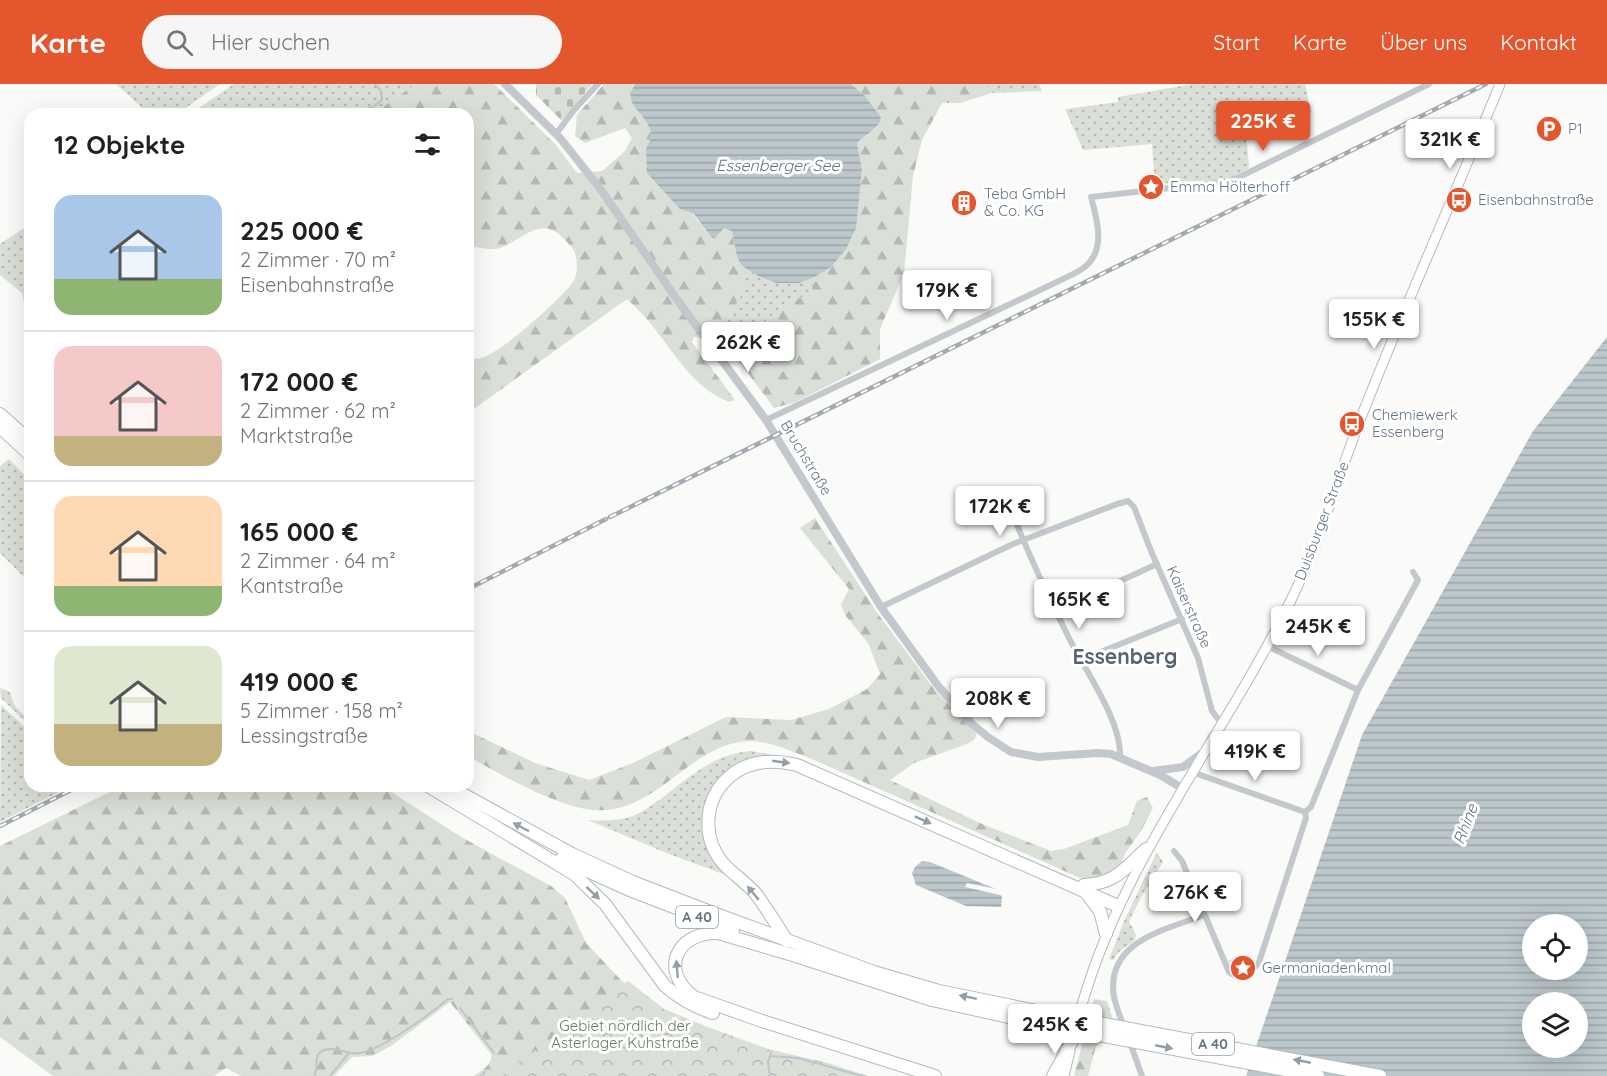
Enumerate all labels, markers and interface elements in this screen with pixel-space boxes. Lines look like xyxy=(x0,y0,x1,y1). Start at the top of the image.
search box xyxy=(142,15,562,69)
text: Karte xyxy=(30,25,106,60)
icon: search xyxy=(163,26,196,59)
text: Hier suchen xyxy=(211,28,330,56)
text: Start xyxy=(1213,29,1260,55)
text: Karte xyxy=(1293,29,1347,55)
text: Über uns xyxy=(1380,29,1467,55)
text: Kontakt xyxy=(1500,29,1577,55)
pin: 225K € xyxy=(1214,101,1312,152)
text: 225K € xyxy=(1230,108,1296,133)
parking icon: P1 xyxy=(1534,114,1564,144)
pin: 321K € xyxy=(1401,119,1499,170)
place label: P1 xyxy=(1568,119,1583,138)
text: 321K € xyxy=(1419,126,1481,151)
text: 12 Objekte xyxy=(54,128,185,161)
icon: filters xyxy=(411,128,444,161)
water label: Essenberger See xyxy=(716,155,841,175)
place icon: Emma Hölterhoff xyxy=(1136,172,1166,202)
place label: Emma Hölterhoff xyxy=(1170,177,1290,196)
place label: Teba GmbH & Co. KG xyxy=(984,184,1066,220)
bus stop icon: Eisenbahnstraße xyxy=(1444,185,1474,215)
building icon: Teba GmbH & Co. KG xyxy=(949,188,979,218)
place label: Eisenbahnstraße xyxy=(1478,190,1594,209)
text: 225 000 € xyxy=(240,214,363,247)
icon: home xyxy=(102,219,174,291)
text: 2 Zimmer · 70 m² xyxy=(240,247,396,272)
pin: 179K € xyxy=(898,270,996,321)
text: Eisenbahnstraße xyxy=(240,272,394,297)
text: 179K € xyxy=(916,277,978,302)
pin: 155K € xyxy=(1325,299,1423,350)
text: 155K € xyxy=(1343,306,1405,331)
pin: 262K € xyxy=(699,322,797,373)
text: 262K € xyxy=(715,329,781,354)
text: 172 000 € xyxy=(240,365,358,398)
icon: home xyxy=(102,370,174,442)
text: 2 Zimmer · 62 m² xyxy=(240,398,396,423)
place label: Chemiewerk Essenberg xyxy=(1372,405,1458,441)
bus stop icon: Chemiewerk Essenberg xyxy=(1337,409,1367,439)
street label: Bruchstraße xyxy=(776,417,836,499)
text: Marktstraße xyxy=(240,423,353,448)
street label: Duisburger Straße xyxy=(1290,459,1353,583)
pin: 172K € xyxy=(951,486,1049,537)
text: 172K € xyxy=(969,493,1031,518)
text: 165 000 € xyxy=(240,515,358,548)
icon: home xyxy=(102,520,174,592)
text: 2 Zimmer · 64 m² xyxy=(240,548,396,573)
street label: Kaiserstraße xyxy=(1163,563,1216,651)
text: Kantstraße xyxy=(240,573,344,598)
pin: 165K € xyxy=(1030,579,1128,630)
text: 165K € xyxy=(1048,586,1110,611)
pin: 245K € xyxy=(1269,606,1367,657)
text: 245K € xyxy=(1285,613,1351,638)
district label: Essenberg xyxy=(1073,643,1177,669)
text: 419 000 € xyxy=(240,665,358,698)
icon: home xyxy=(102,670,174,742)
pin: 208K € xyxy=(949,678,1047,729)
text: 208K € xyxy=(965,685,1031,710)
text: 5 Zimmer · 158 m² xyxy=(240,698,403,723)
text: Lessingstraße xyxy=(240,723,368,748)
pin: 419K € xyxy=(1206,731,1304,782)
text: 419K € xyxy=(1224,738,1286,763)
one-way arrow xyxy=(771,757,790,766)
water label: Rhine xyxy=(1448,800,1482,847)
one-way arrow xyxy=(914,815,932,825)
one-way arrow xyxy=(512,822,529,832)
pin: 276K € xyxy=(1146,872,1244,923)
text: 276K € xyxy=(1163,879,1227,904)
one-way arrow xyxy=(747,885,760,901)
one-way arrow xyxy=(586,886,601,900)
road number: A 40 xyxy=(676,906,718,928)
map controls xyxy=(1522,914,1588,1058)
button: locate xyxy=(1522,914,1588,980)
place icon: Germaniadenkmal xyxy=(1228,953,1258,983)
place label: Germaniadenkmal xyxy=(1262,958,1391,977)
one-way arrow xyxy=(672,959,682,978)
one-way arrow xyxy=(958,992,977,1001)
button: layers xyxy=(1522,992,1588,1058)
pin: 245K € xyxy=(1006,1004,1104,1055)
text: 245K € xyxy=(1022,1011,1088,1036)
park label: Gebiet nördlich der Asterlager Kuhstraße xyxy=(551,1016,699,1052)
road number: A 40 xyxy=(1192,1033,1234,1055)
one-way arrow xyxy=(1155,1043,1174,1052)
one-way arrow xyxy=(1292,1056,1311,1065)

